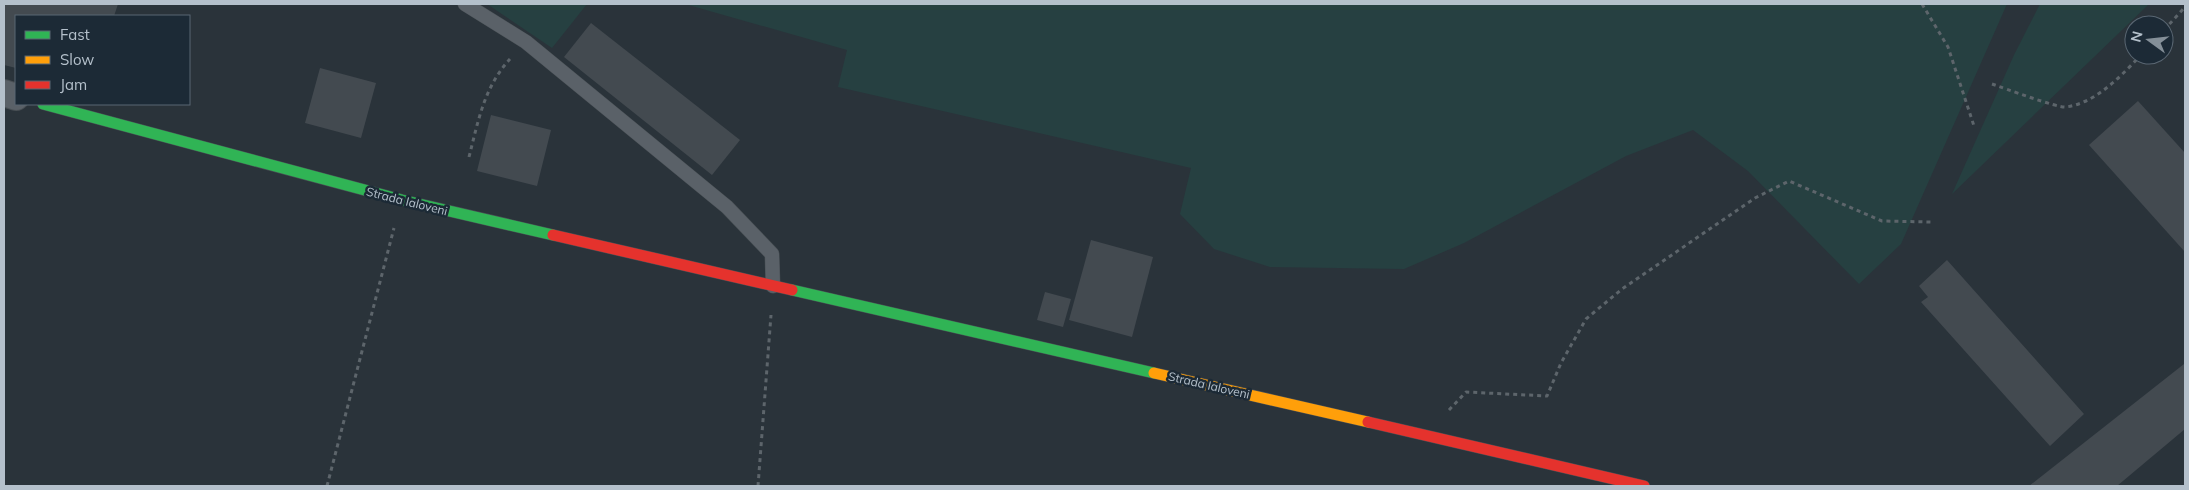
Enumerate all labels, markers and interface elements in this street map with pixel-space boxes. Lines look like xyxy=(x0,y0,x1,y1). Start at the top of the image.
legend xyxy=(15,15,190,105)
north arrow xyxy=(2124,15,2174,65)
text: Fast xyxy=(60,25,90,44)
text: N xyxy=(2126,29,2147,44)
text: Slow xyxy=(60,50,94,69)
text: Jam xyxy=(60,75,87,94)
street label: Strada Ialoveni xyxy=(365,184,449,218)
street label: Strada Ialoveni xyxy=(1167,368,1251,402)

